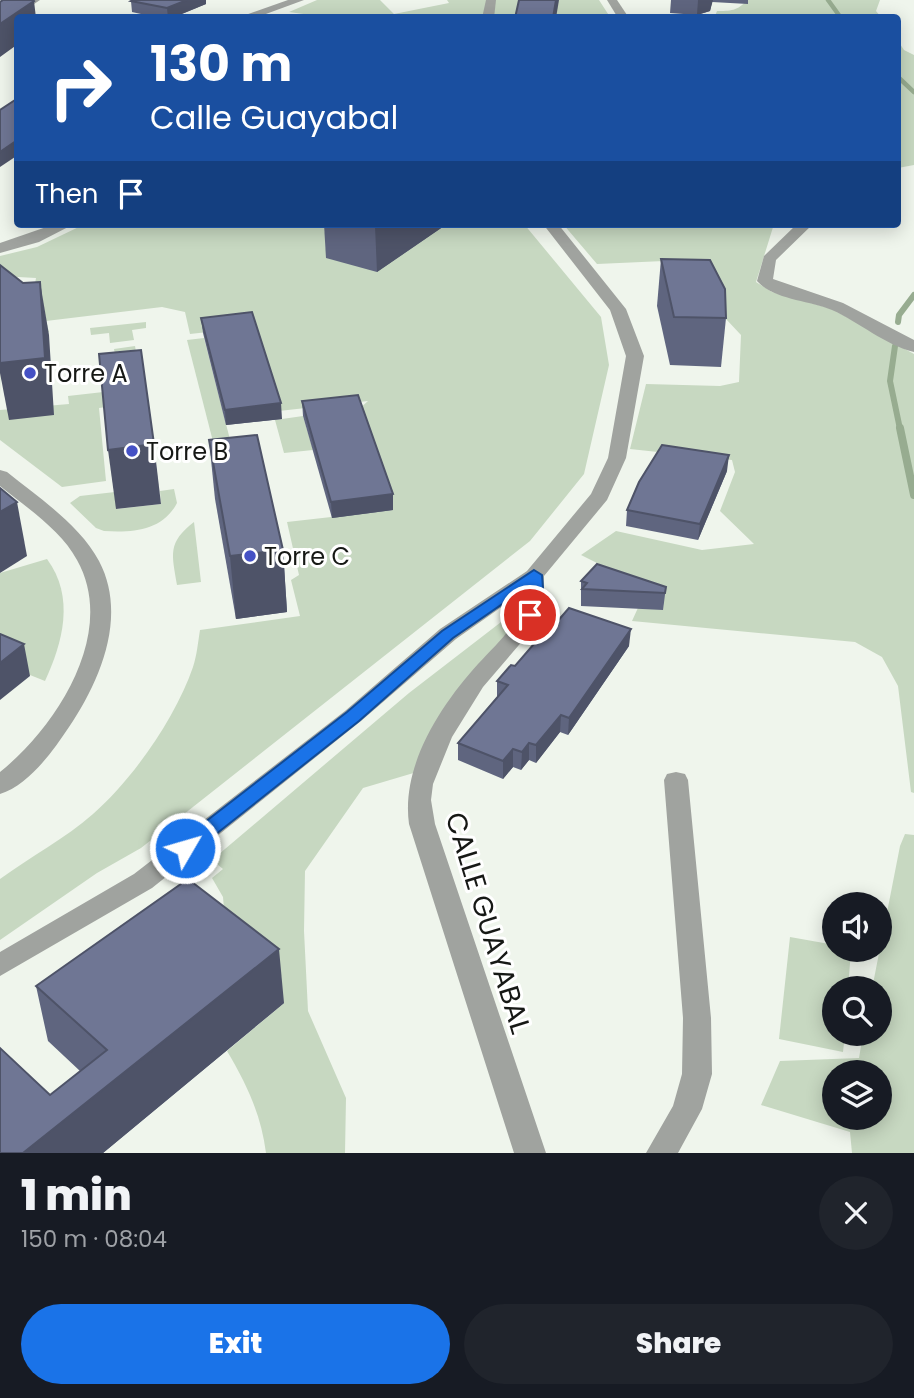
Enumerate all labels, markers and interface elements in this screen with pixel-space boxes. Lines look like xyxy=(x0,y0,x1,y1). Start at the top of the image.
text: 130 m xyxy=(150,30,292,98)
icon: right xyxy=(35,42,126,133)
text: Calle Guayabal xyxy=(150,95,398,140)
icon: arrive xyxy=(112,175,150,213)
text: Then xyxy=(35,176,98,212)
place label: Torre A xyxy=(44,357,128,390)
marker: Torre A xyxy=(22,365,38,381)
place label: Torre B xyxy=(146,435,228,468)
marker: Torre B xyxy=(124,443,140,459)
place label: Torre C xyxy=(264,540,350,573)
marker: Torre C xyxy=(242,548,258,564)
pin xyxy=(500,585,560,645)
icon: arrive xyxy=(511,596,549,634)
street label: CALLE GUAYABAL xyxy=(436,808,540,1038)
position arrow xyxy=(148,811,222,885)
map controls xyxy=(822,892,892,1130)
button: sound xyxy=(822,892,892,962)
button: search xyxy=(822,976,892,1046)
button: layers xyxy=(822,1060,892,1130)
text: 1 min xyxy=(21,1166,132,1225)
button: close xyxy=(819,1176,893,1250)
text: 150 m · 08:04 xyxy=(21,1223,167,1255)
button: Exit xyxy=(21,1304,450,1384)
button: Share xyxy=(464,1304,893,1384)

